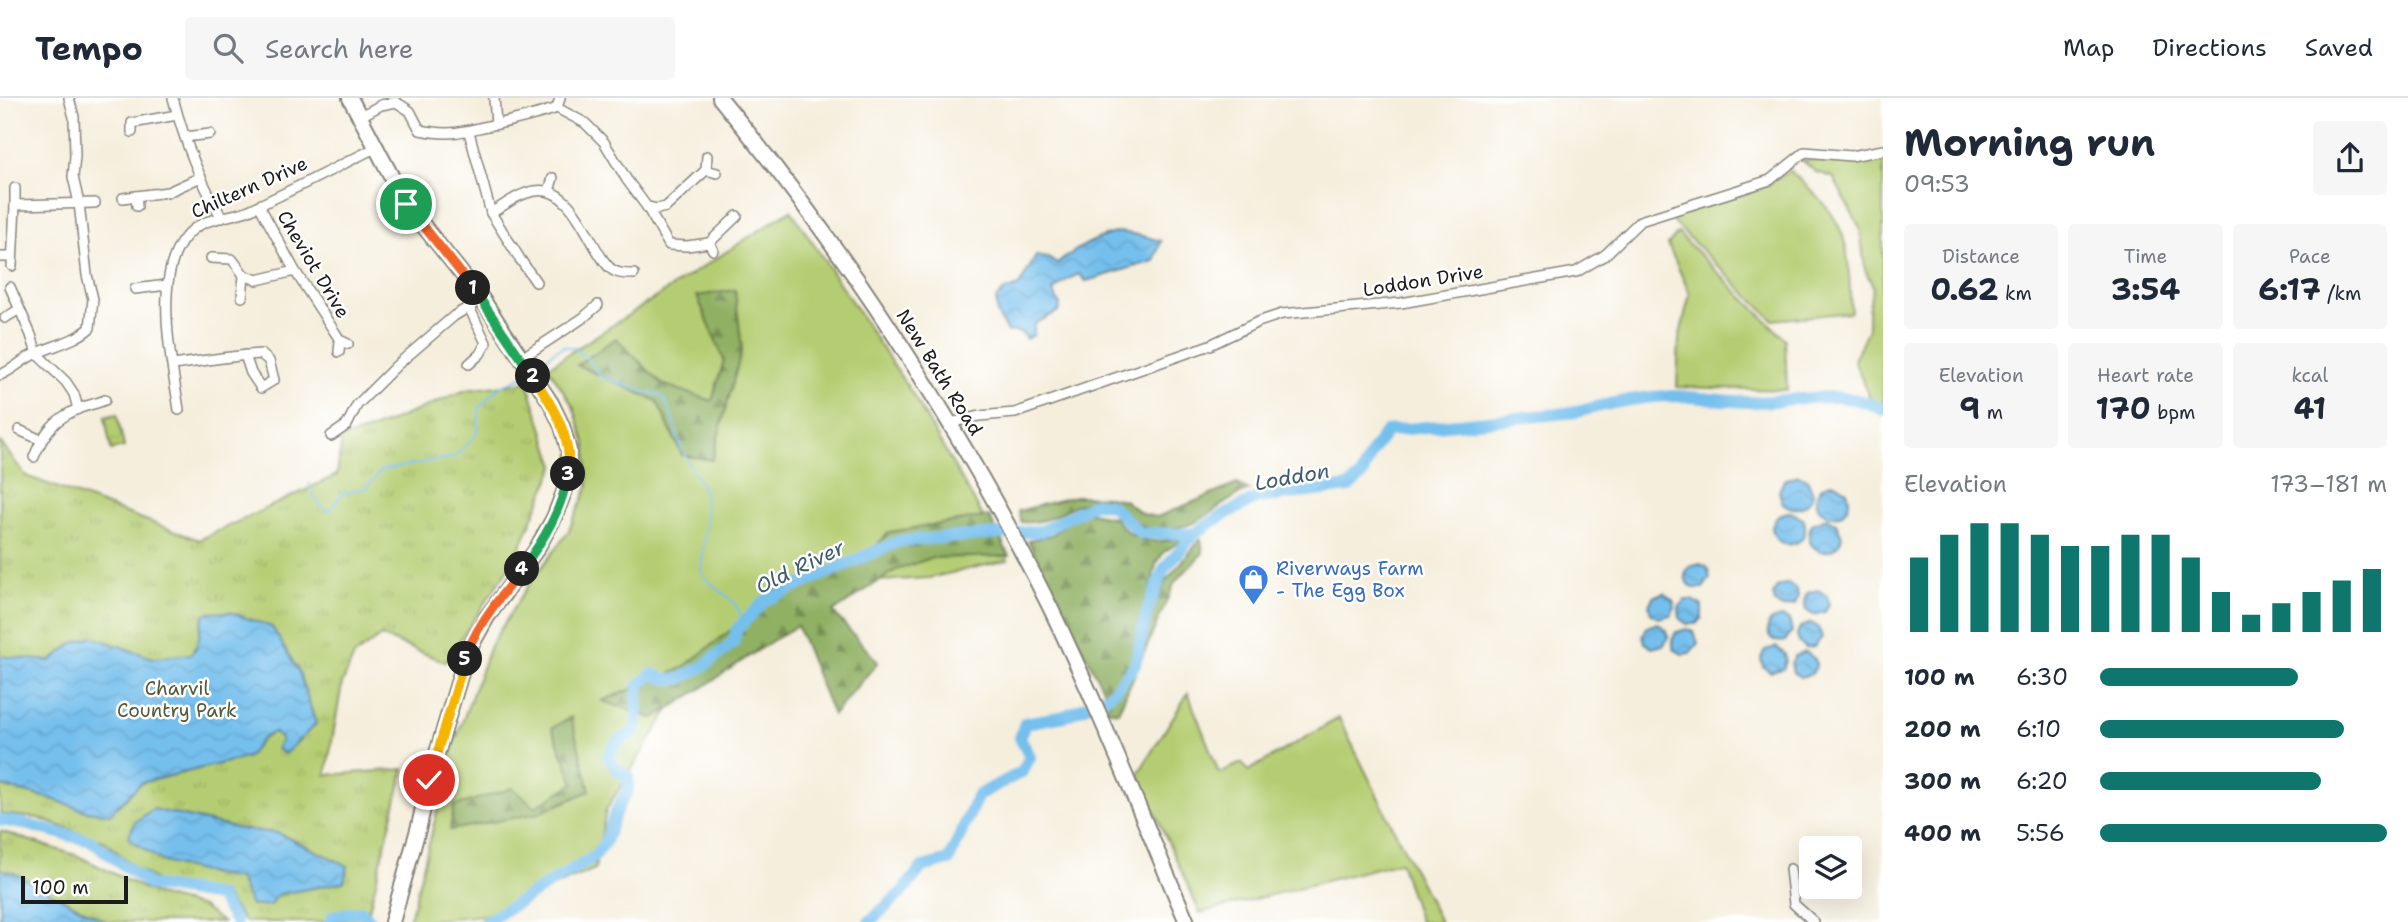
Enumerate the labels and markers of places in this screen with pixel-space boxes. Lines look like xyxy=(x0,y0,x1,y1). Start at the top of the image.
pin xyxy=(376,174,436,234)
pin: 1 xyxy=(456,270,490,306)
pin: 2 xyxy=(516,358,550,394)
pin: 3 xyxy=(550,456,586,492)
pin: 4 xyxy=(504,552,540,587)
place label: Riverways Farm - The Egg Box xyxy=(1276,556,1424,603)
shop icon: Riverways Farm - The Egg Box xyxy=(1236,562,1270,606)
pin: 5 xyxy=(448,642,482,676)
pin xyxy=(399,750,459,810)

